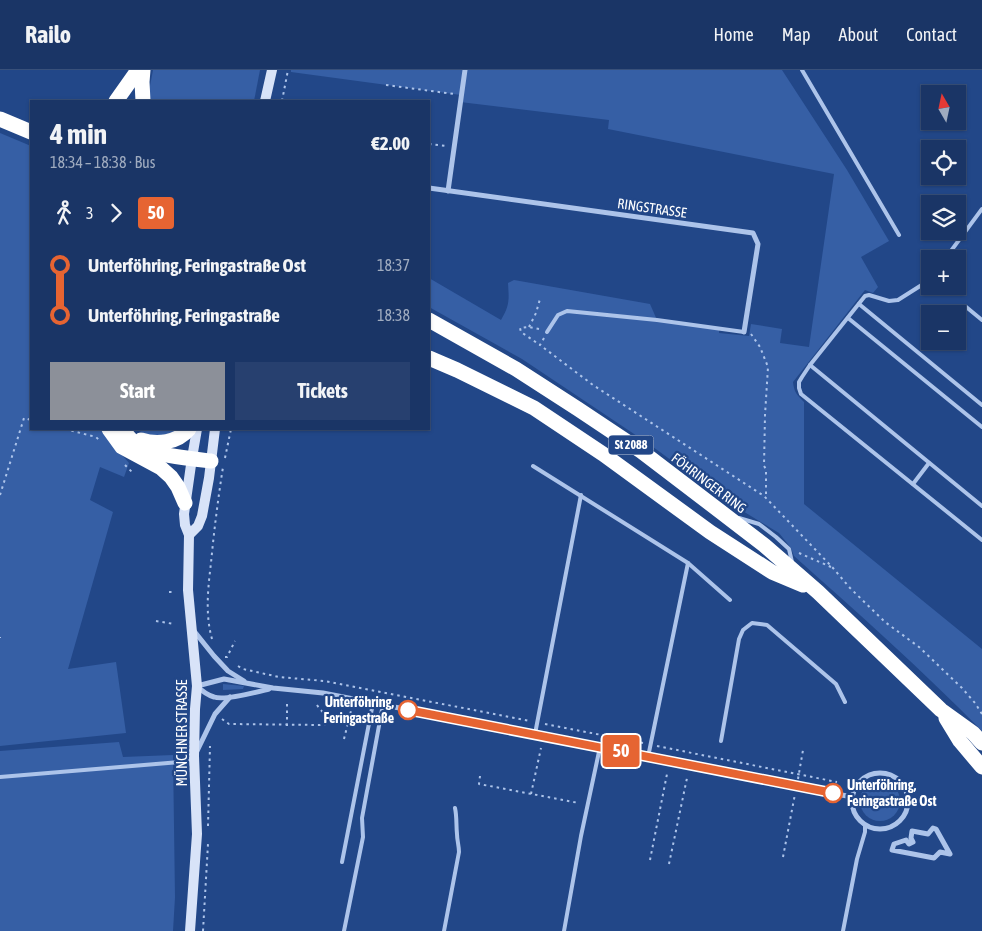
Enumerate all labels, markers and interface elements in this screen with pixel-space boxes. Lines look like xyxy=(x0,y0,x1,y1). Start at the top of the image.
text: Railo xyxy=(25,21,71,48)
text: Home xyxy=(714,24,754,45)
text: Map xyxy=(782,24,811,45)
text: About xyxy=(839,24,878,45)
text: Contact xyxy=(906,24,957,45)
north arrow xyxy=(921,85,966,130)
map controls xyxy=(921,85,966,350)
text: 4 min xyxy=(50,118,107,150)
text: €2.00 xyxy=(371,132,410,154)
button: locate xyxy=(921,140,966,185)
text: 18:34 – 18:38 · Bus xyxy=(50,153,155,171)
street label: RINGSTRASSE xyxy=(616,195,688,221)
button: layers xyxy=(921,195,966,240)
icon: walk xyxy=(50,199,78,227)
icon: forward xyxy=(102,199,130,227)
text: 50 xyxy=(148,202,164,223)
text: 3 xyxy=(86,204,94,222)
button: + xyxy=(921,250,966,295)
text: Unterföhring, Feringastraße Ost xyxy=(88,254,306,276)
text: 18:37 xyxy=(377,256,410,274)
text: Unterföhring, Feringastraße xyxy=(88,304,280,326)
button: − xyxy=(921,305,966,350)
text: 18:38 xyxy=(377,306,410,324)
button: Start xyxy=(50,362,225,420)
button: Tickets xyxy=(235,362,410,420)
road number: St 2088 xyxy=(608,436,654,454)
street label: FÖHRINGER RING xyxy=(669,450,749,516)
street label: MÜNCHNER STRASSE xyxy=(174,679,190,787)
place label: Unterföhring, Feringastraße xyxy=(324,694,394,726)
marker: Unterföhring, Feringastraße xyxy=(398,700,418,720)
line badge: 50 xyxy=(598,735,644,767)
text: 50 xyxy=(613,740,629,761)
place label: Unterföhring, Feringastraße Ost xyxy=(847,777,936,809)
marker: Unterföhring, Feringastraße Ost xyxy=(823,783,843,803)

